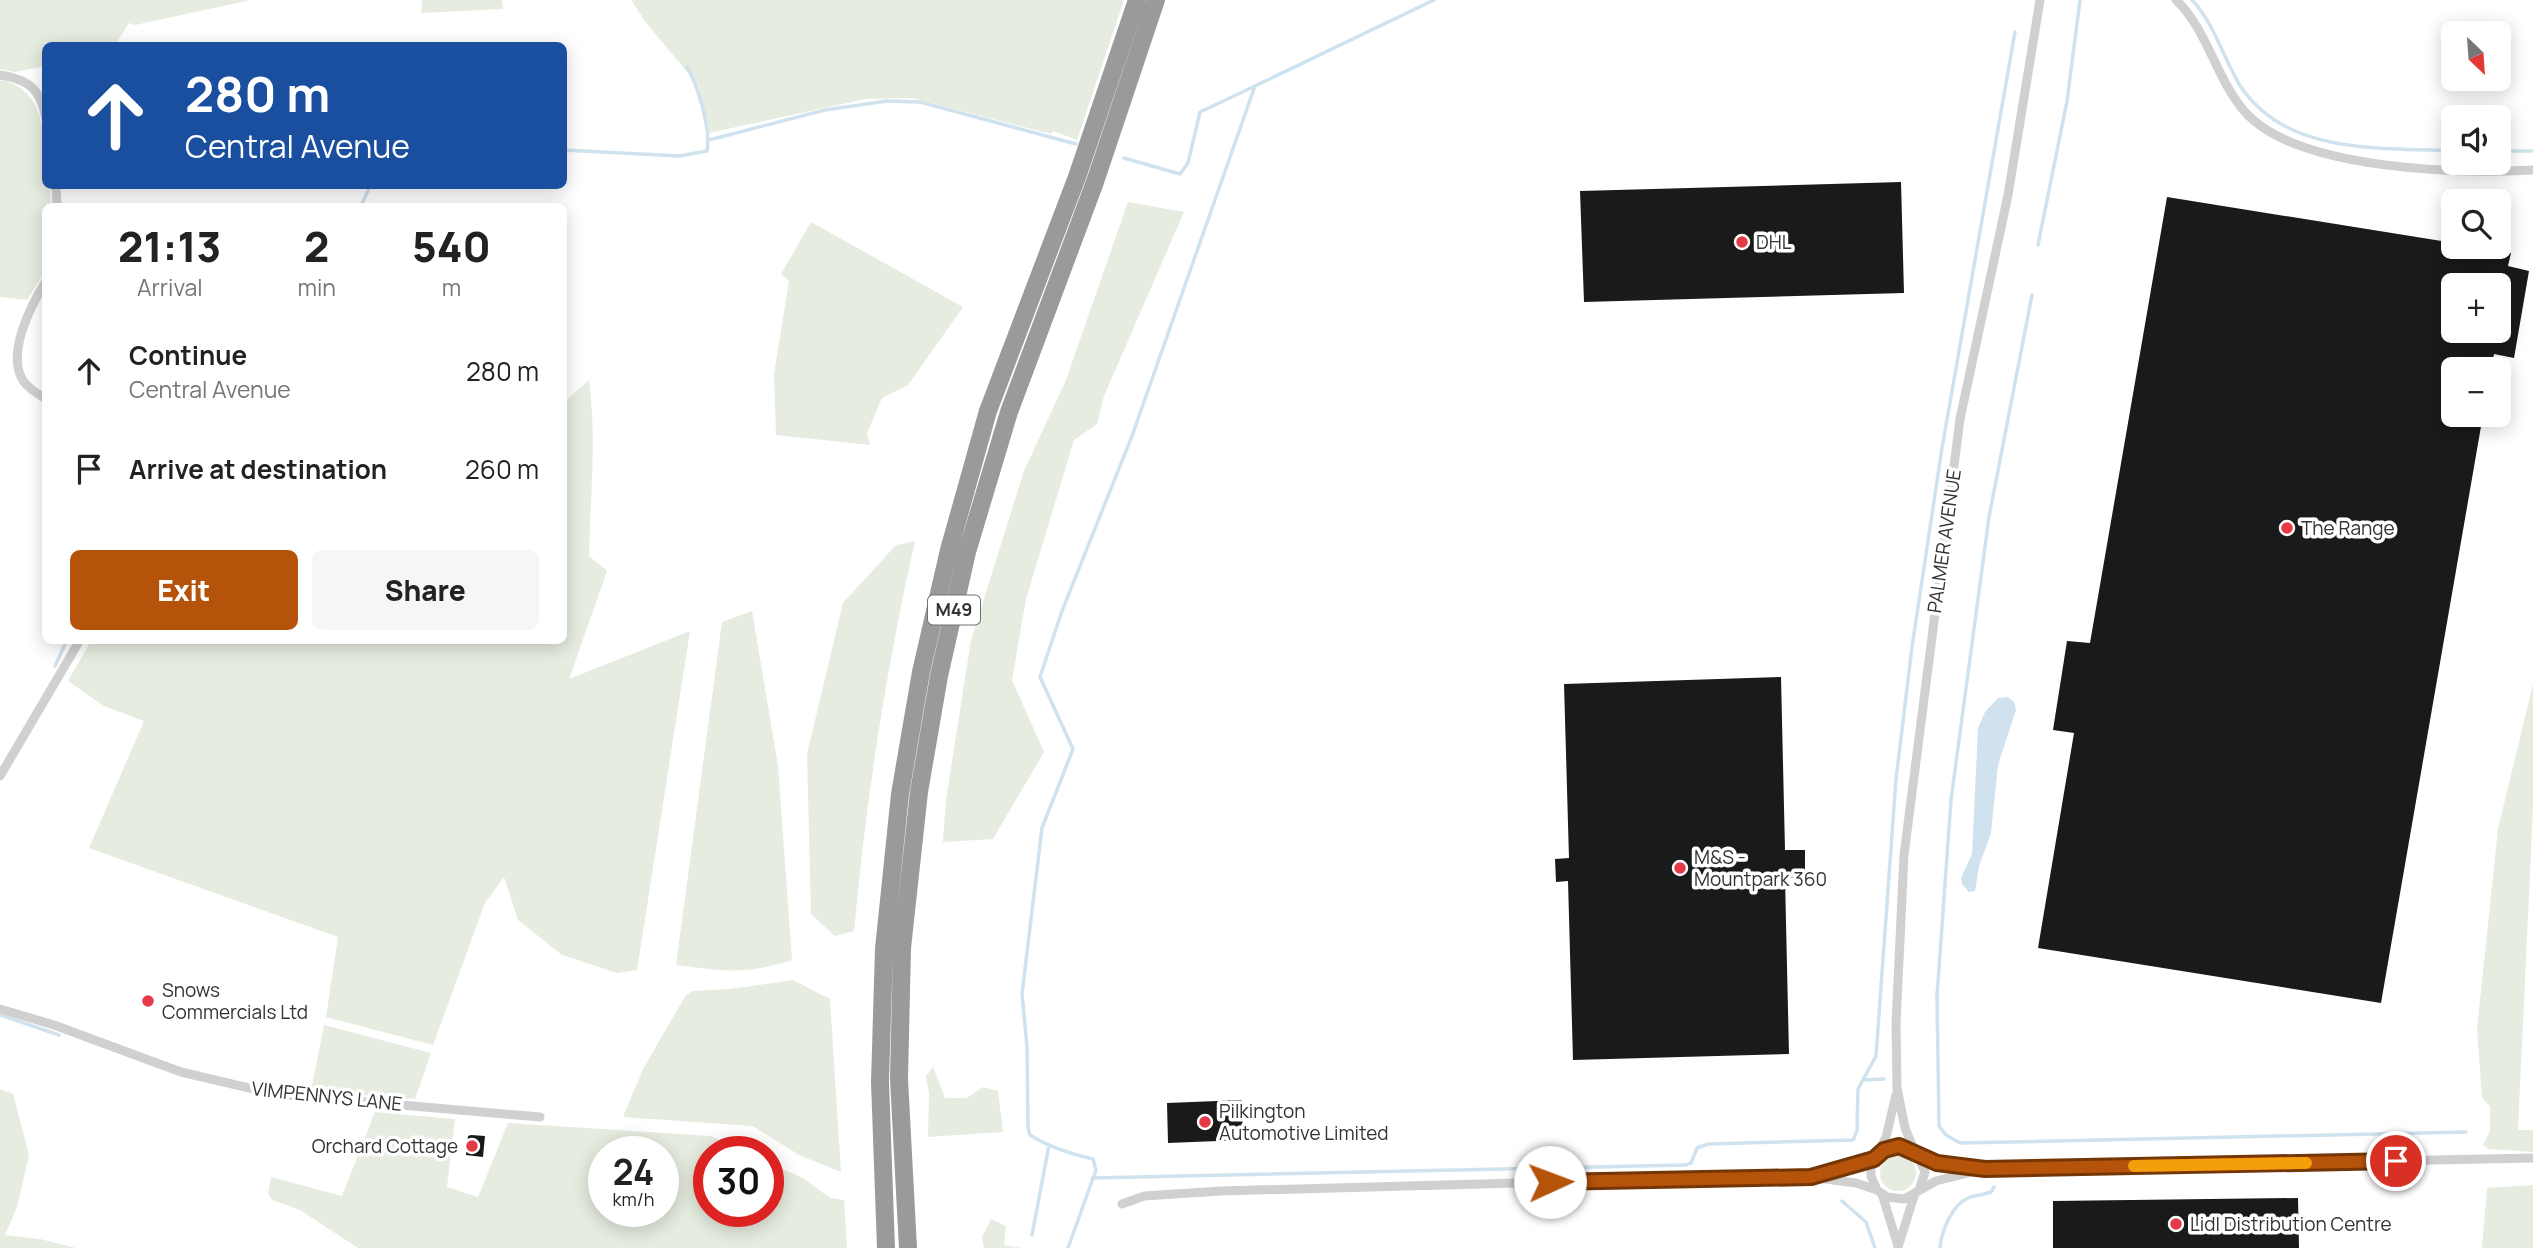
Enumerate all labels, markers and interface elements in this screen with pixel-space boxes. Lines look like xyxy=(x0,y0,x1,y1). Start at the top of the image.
north arrow xyxy=(2441,21,2511,91)
map controls xyxy=(2441,21,2511,427)
text: 280 m xyxy=(185,60,330,127)
icon: ahead xyxy=(70,70,161,161)
button: sound xyxy=(2441,105,2511,175)
text: Central Avenue xyxy=(185,124,410,168)
button: search xyxy=(2441,189,2511,259)
text: 21:13 xyxy=(118,217,221,275)
text: 2 xyxy=(304,217,329,275)
text: 540 xyxy=(412,217,491,275)
place label: DHL xyxy=(1756,229,1792,255)
marker: DHL xyxy=(1734,234,1750,250)
text: Arrival xyxy=(137,271,203,303)
text: min xyxy=(297,271,336,303)
text: m xyxy=(442,271,461,303)
button: + xyxy=(2441,273,2511,343)
text: Continue xyxy=(129,337,247,373)
icon: ahead xyxy=(70,352,108,390)
text: 280 m xyxy=(466,353,539,389)
button: − xyxy=(2441,357,2511,427)
text: Central Avenue xyxy=(129,373,291,405)
icon: arrive xyxy=(70,450,108,488)
text: Arrive at destination xyxy=(129,451,387,487)
text: 260 m xyxy=(465,451,539,487)
street label: PALMER AVENUE xyxy=(1921,467,1967,615)
place label: The Range xyxy=(2301,515,2395,541)
marker: The Range xyxy=(2279,520,2295,536)
button: Exit xyxy=(70,550,298,630)
button: Share xyxy=(312,550,539,630)
road number: M49 xyxy=(928,596,980,624)
place label: M&S - Mountpark 360 xyxy=(1694,844,1827,892)
marker: M&S - Mountpark 360 xyxy=(1672,860,1688,876)
place label: Snows Commercials Ltd xyxy=(162,977,308,1025)
marker: Snows Commercials Ltd xyxy=(140,993,156,1009)
street label: VIMPENNYS LANE xyxy=(250,1075,404,1117)
place label: Pilkington Automotive Limited xyxy=(1219,1098,1389,1146)
marker: Pilkington Automotive Limited xyxy=(1197,1114,1213,1130)
pin xyxy=(2366,1131,2426,1191)
place label: Orchard Cottage xyxy=(312,1133,458,1159)
speed limit sign: 30 xyxy=(693,1136,784,1227)
marker: Orchard Cottage xyxy=(464,1138,480,1154)
icon: arrive xyxy=(2377,1142,2415,1180)
position arrow xyxy=(1513,1145,1587,1219)
text: 24 xyxy=(613,1148,654,1196)
text: km/h xyxy=(613,1187,654,1211)
place label: Lidl Distribution Centre xyxy=(2190,1211,2392,1237)
marker: Lidl Distribution Centre xyxy=(2168,1216,2184,1232)

